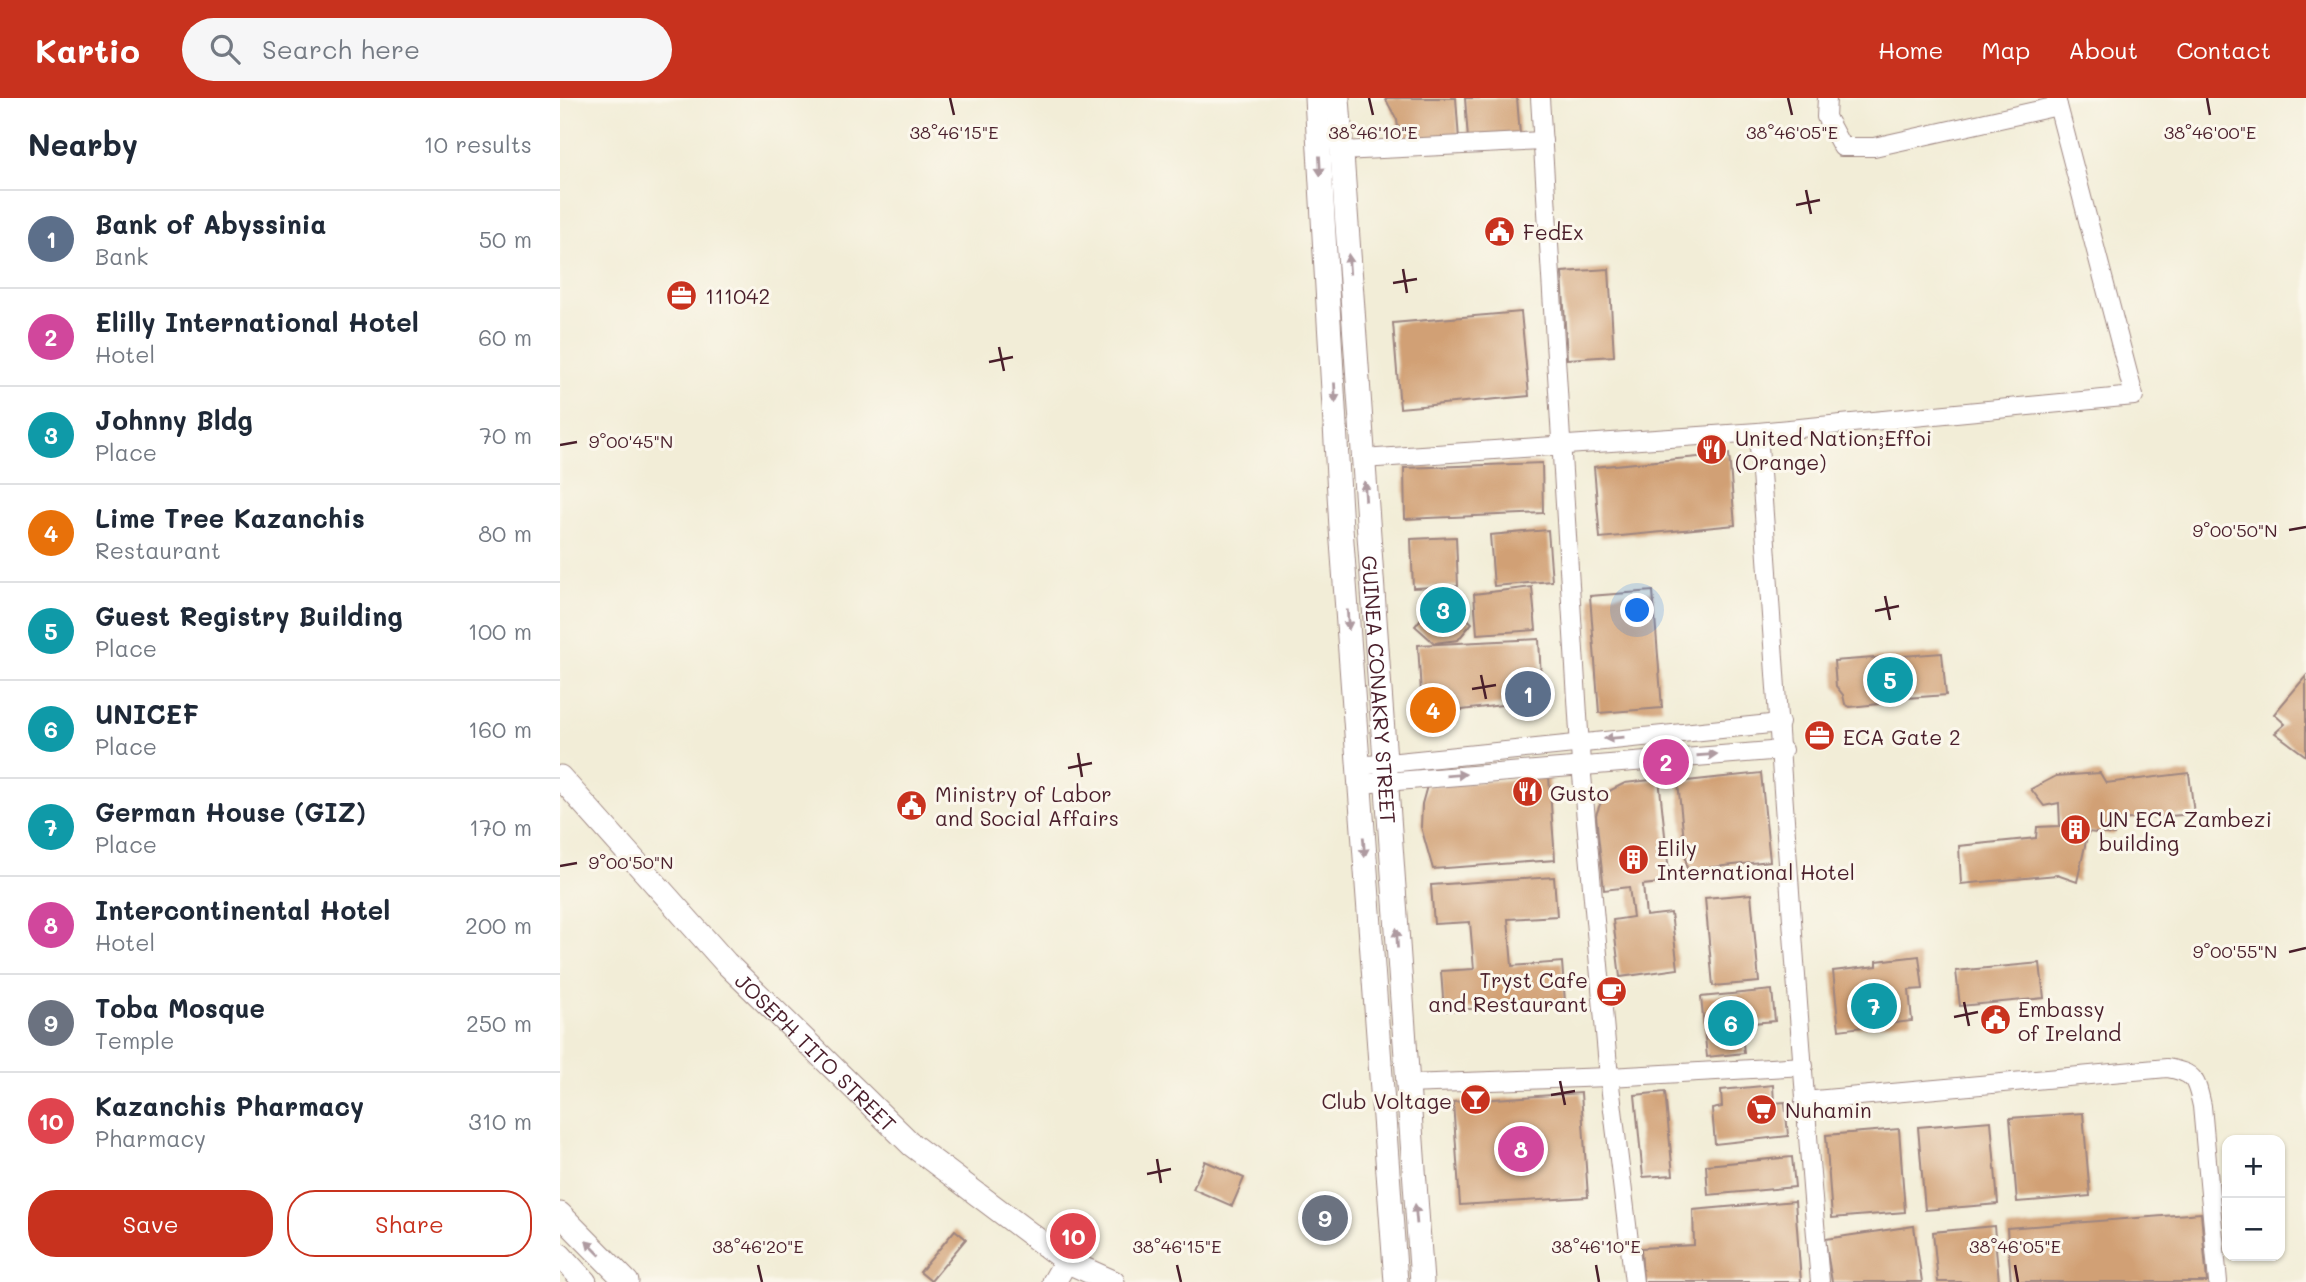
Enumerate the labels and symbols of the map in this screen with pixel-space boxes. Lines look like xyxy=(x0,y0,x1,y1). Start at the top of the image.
text: 38°46'15"E xyxy=(910,120,999,144)
text: 38°46'10"E xyxy=(1328,120,1418,144)
text: 38°46'05"E xyxy=(1746,120,1838,144)
text: 38°46'00"E xyxy=(2164,120,2256,144)
one-way arrow xyxy=(1314,155,1325,177)
public building icon: FedEx xyxy=(1483,214,1517,248)
place label: FedEx xyxy=(1523,218,1584,245)
one-way arrow xyxy=(1343,253,1354,275)
office icon: 111042 xyxy=(665,278,699,312)
place label: 111042 xyxy=(705,282,770,309)
one-way arrow xyxy=(1329,382,1340,404)
place label: United Nation;Effoi (Orange) xyxy=(1735,424,1932,475)
text: 9°00'45"N xyxy=(589,429,673,453)
restaurant icon: United Nation;Effoi (Orange) xyxy=(1695,432,1729,466)
one-way arrow xyxy=(1359,480,1370,502)
text: 9°00'50"N xyxy=(2193,518,2278,542)
street label: GUINEA CONAKRY STREET xyxy=(1357,554,1403,825)
pin: 3 xyxy=(1420,584,1466,636)
your location xyxy=(1620,593,1654,627)
one-way arrow xyxy=(1343,609,1354,631)
pin: 5 xyxy=(1867,654,1913,706)
pin: 1 xyxy=(1505,668,1551,720)
pin: 4 xyxy=(1410,684,1456,736)
office icon: ECA Gate 2 xyxy=(1803,719,1837,753)
place label: ECA Gate 2 xyxy=(1843,723,1961,750)
one-way arrow xyxy=(1603,733,1625,744)
pin: 2 xyxy=(1643,736,1689,788)
one-way arrow xyxy=(1696,749,1718,760)
one-way arrow xyxy=(1445,769,1467,780)
restaurant icon: Gusto xyxy=(1510,775,1544,809)
place label: Gusto xyxy=(1550,779,1609,806)
place label: Ministry of Labor and Social Affairs xyxy=(935,780,1119,831)
public building icon: Ministry of Labor and Social Affairs xyxy=(895,788,929,822)
place label: UN ECA Zambezi building xyxy=(2099,805,2272,856)
building icon: UN ECA Zambezi building xyxy=(2059,813,2093,847)
place label: Elily International Hotel xyxy=(1657,834,1855,885)
one-way arrow xyxy=(1359,836,1370,858)
building icon: Elily International Hotel xyxy=(1617,842,1651,876)
text: 9°00'50"N xyxy=(589,850,674,874)
one-way arrow xyxy=(1391,927,1402,949)
text: 9°00'55"N xyxy=(2193,939,2277,963)
place label: Tryst Cafe and Restaurant xyxy=(1428,966,1588,1017)
street label: JOSEPH TITO STREET xyxy=(730,967,903,1137)
cafe icon: Tryst Cafe and Restaurant xyxy=(1594,974,1628,1008)
pin: 7 xyxy=(1851,980,1897,1032)
place label: Embassy of Ireland xyxy=(2018,995,2121,1046)
pin: 6 xyxy=(1708,997,1754,1049)
public building icon: Embassy of Ireland xyxy=(1978,1003,2012,1037)
bar icon: Club Voltage xyxy=(1458,1083,1492,1117)
place label: Club Voltage xyxy=(1321,1087,1452,1114)
supermarket icon: Nuhamin xyxy=(1745,1092,1779,1126)
place label: Nuhamin xyxy=(1785,1096,1872,1123)
pin: 8 xyxy=(1498,1123,1544,1175)
pin: 9 xyxy=(1302,1192,1348,1244)
one-way arrow xyxy=(1410,1203,1421,1225)
pin: 10 xyxy=(1050,1210,1096,1262)
text: 38°46'20"E xyxy=(712,1234,804,1258)
text: 38°46'15"E xyxy=(1133,1234,1222,1258)
text: 38°46'10"E xyxy=(1551,1234,1641,1258)
text: 38°46'05"E xyxy=(1969,1234,2061,1258)
one-way arrow xyxy=(585,1240,602,1257)

